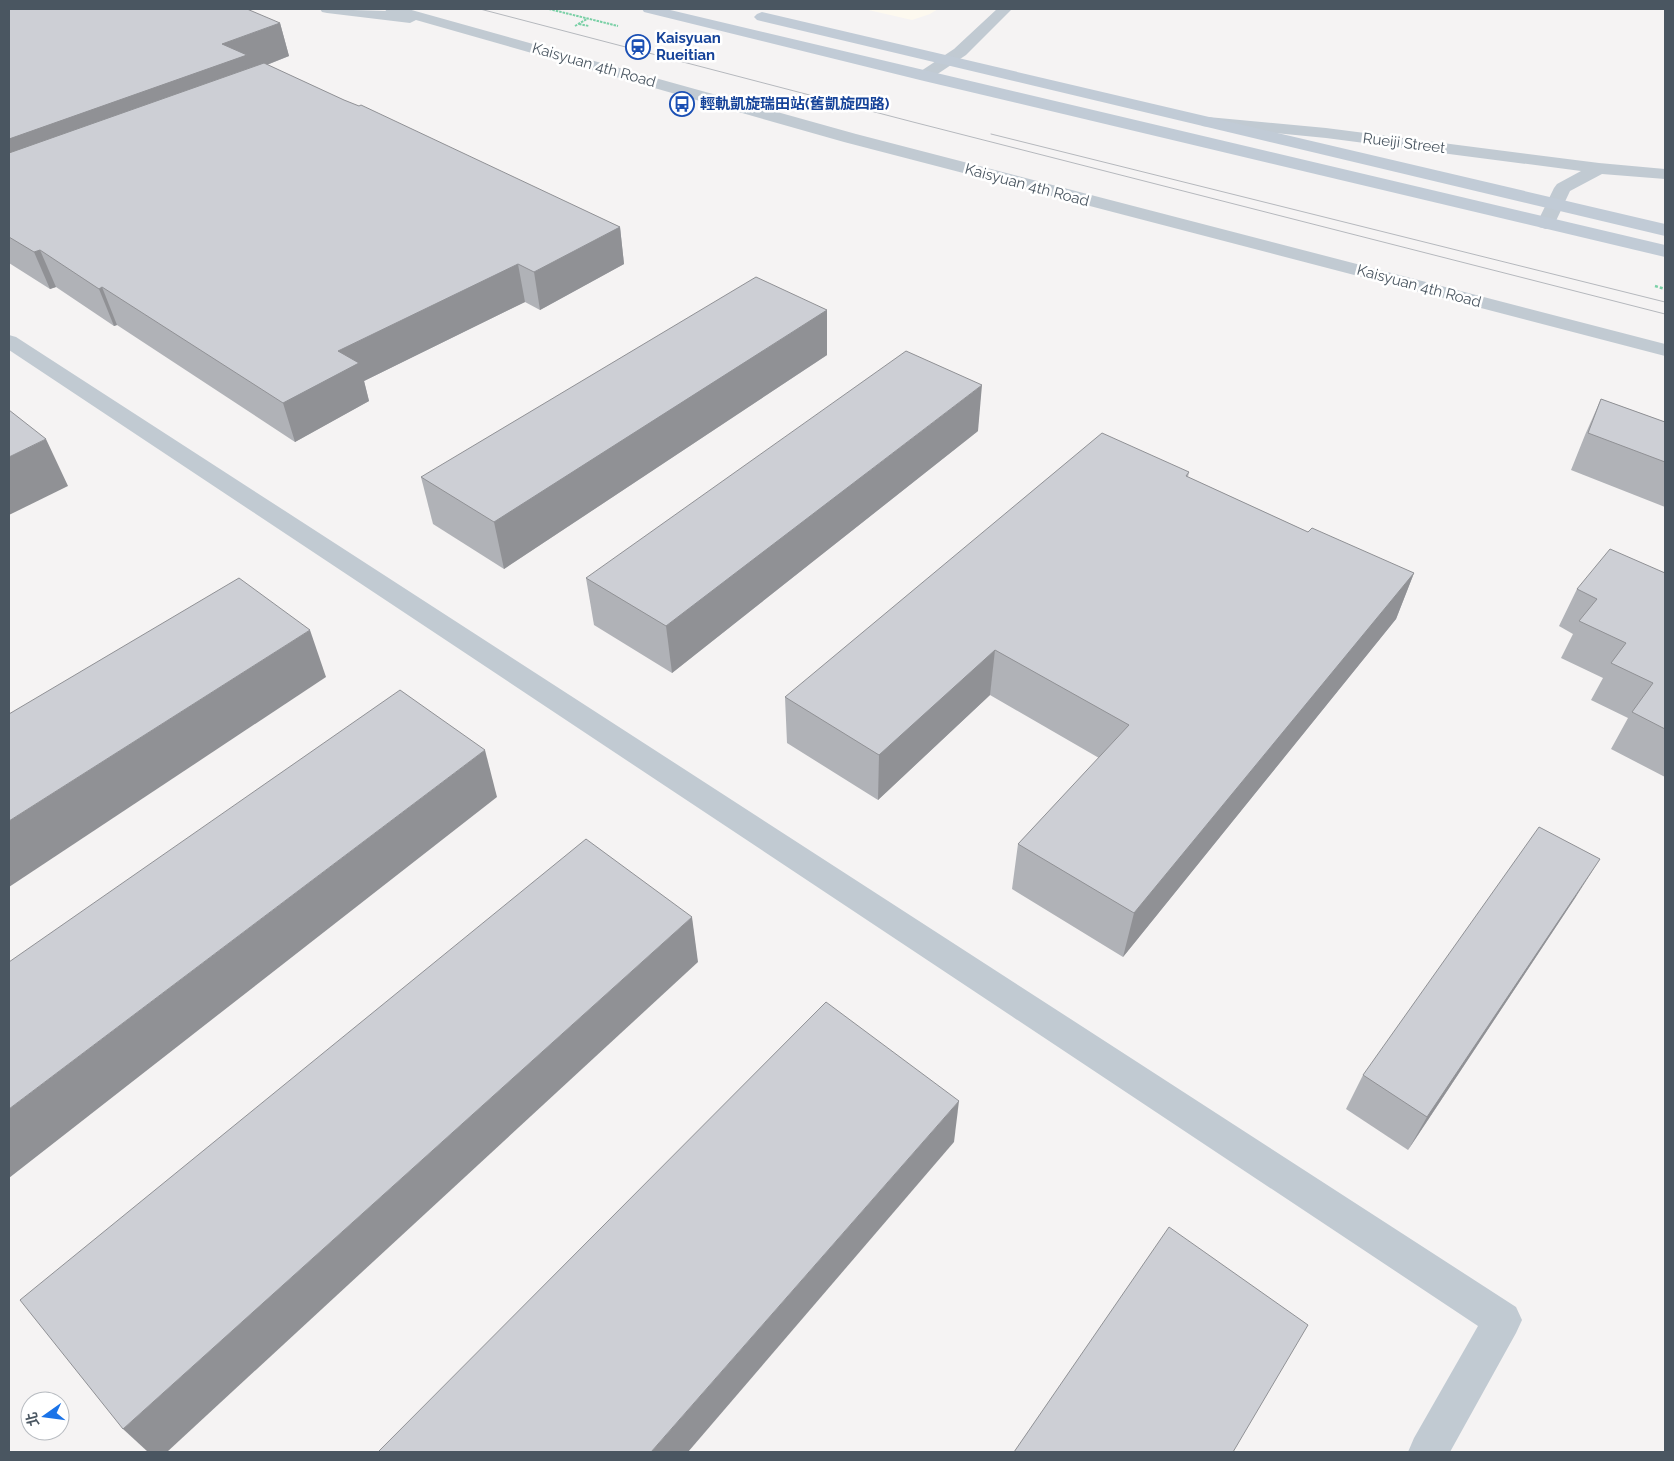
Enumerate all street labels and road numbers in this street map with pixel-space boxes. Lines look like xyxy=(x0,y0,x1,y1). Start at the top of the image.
street label: Kaisyuan 4th Road xyxy=(530,39,658,91)
street label: Rueiji Street xyxy=(1362,129,1446,157)
street label: Kaisyuan 4th Road xyxy=(963,160,1091,210)
street label: Kaisyuan 4th Road xyxy=(1355,261,1483,311)

